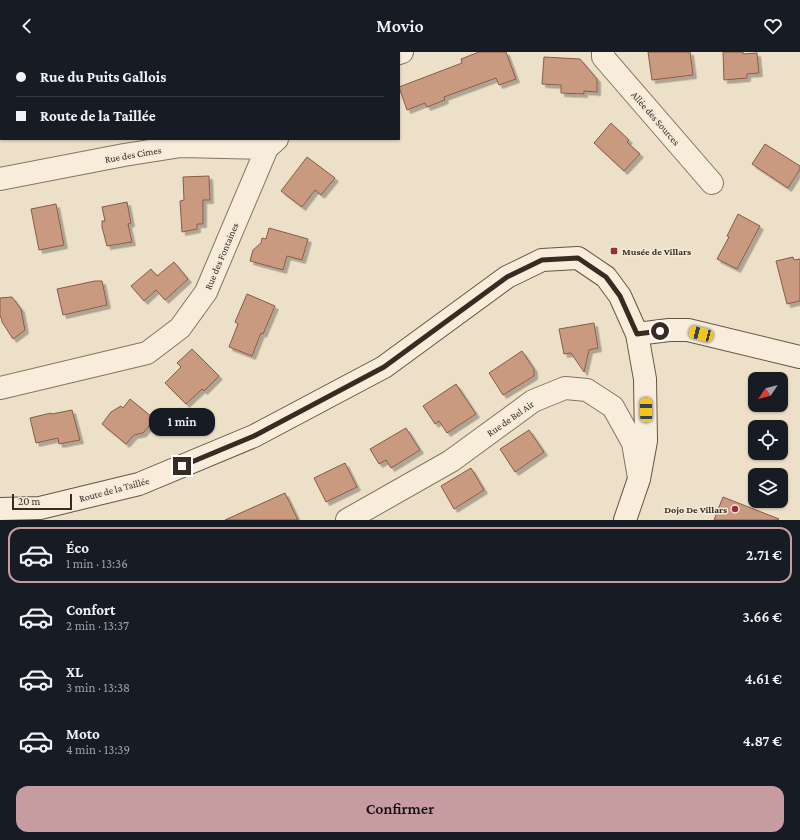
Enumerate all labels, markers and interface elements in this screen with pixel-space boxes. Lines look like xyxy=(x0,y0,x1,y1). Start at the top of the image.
icon: back xyxy=(16,15,38,37)
icon: heart xyxy=(762,15,784,37)
text: Movio xyxy=(376,16,424,36)
text: Rue du Puits Gallois xyxy=(40,69,166,85)
street label: Allée des Sources xyxy=(629,89,682,148)
text: Route de la Taillée xyxy=(40,108,156,124)
street label: Rue des Cimes xyxy=(104,144,162,165)
street label: Rue des Fontaines xyxy=(202,221,241,291)
marker: Musée de Villars xyxy=(609,246,619,256)
place label: Musée de Villars xyxy=(622,246,691,257)
route start xyxy=(651,322,669,340)
car xyxy=(688,325,714,343)
north arrow xyxy=(748,372,788,412)
map controls xyxy=(748,372,788,508)
street label: Rue de Bel Air xyxy=(485,398,536,439)
car xyxy=(640,398,652,422)
callout: 1 min xyxy=(149,408,215,436)
text: 1 min xyxy=(168,414,196,429)
button: locate xyxy=(748,420,788,460)
route end xyxy=(173,457,191,475)
button: layers xyxy=(748,468,788,508)
street label: Route de la Taillée xyxy=(78,475,151,504)
scale bar xyxy=(12,492,72,511)
text: 20 m xyxy=(18,495,40,507)
place label: Dojo De Villars xyxy=(664,504,727,516)
marker: Dojo De Villars xyxy=(730,504,740,514)
icon: car xyxy=(18,537,54,573)
text: Éco xyxy=(66,540,89,556)
text: 2.71 € xyxy=(746,547,782,563)
text: 1 min · 13:36 xyxy=(66,556,128,571)
icon: car xyxy=(18,599,54,635)
text: Confort xyxy=(66,602,115,618)
text: 3.66 € xyxy=(743,609,782,625)
text: 2 min · 13:37 xyxy=(66,618,129,633)
icon: car xyxy=(18,661,54,697)
text: XL xyxy=(66,664,83,680)
text: 4.61 € xyxy=(744,671,782,687)
text: 3 min · 13:38 xyxy=(66,680,130,695)
icon: car xyxy=(18,723,54,759)
text: Moto xyxy=(66,726,100,742)
text: 4.87 € xyxy=(743,733,782,749)
text: 4 min · 13:39 xyxy=(66,742,130,757)
button: Confirmer xyxy=(16,786,784,832)

